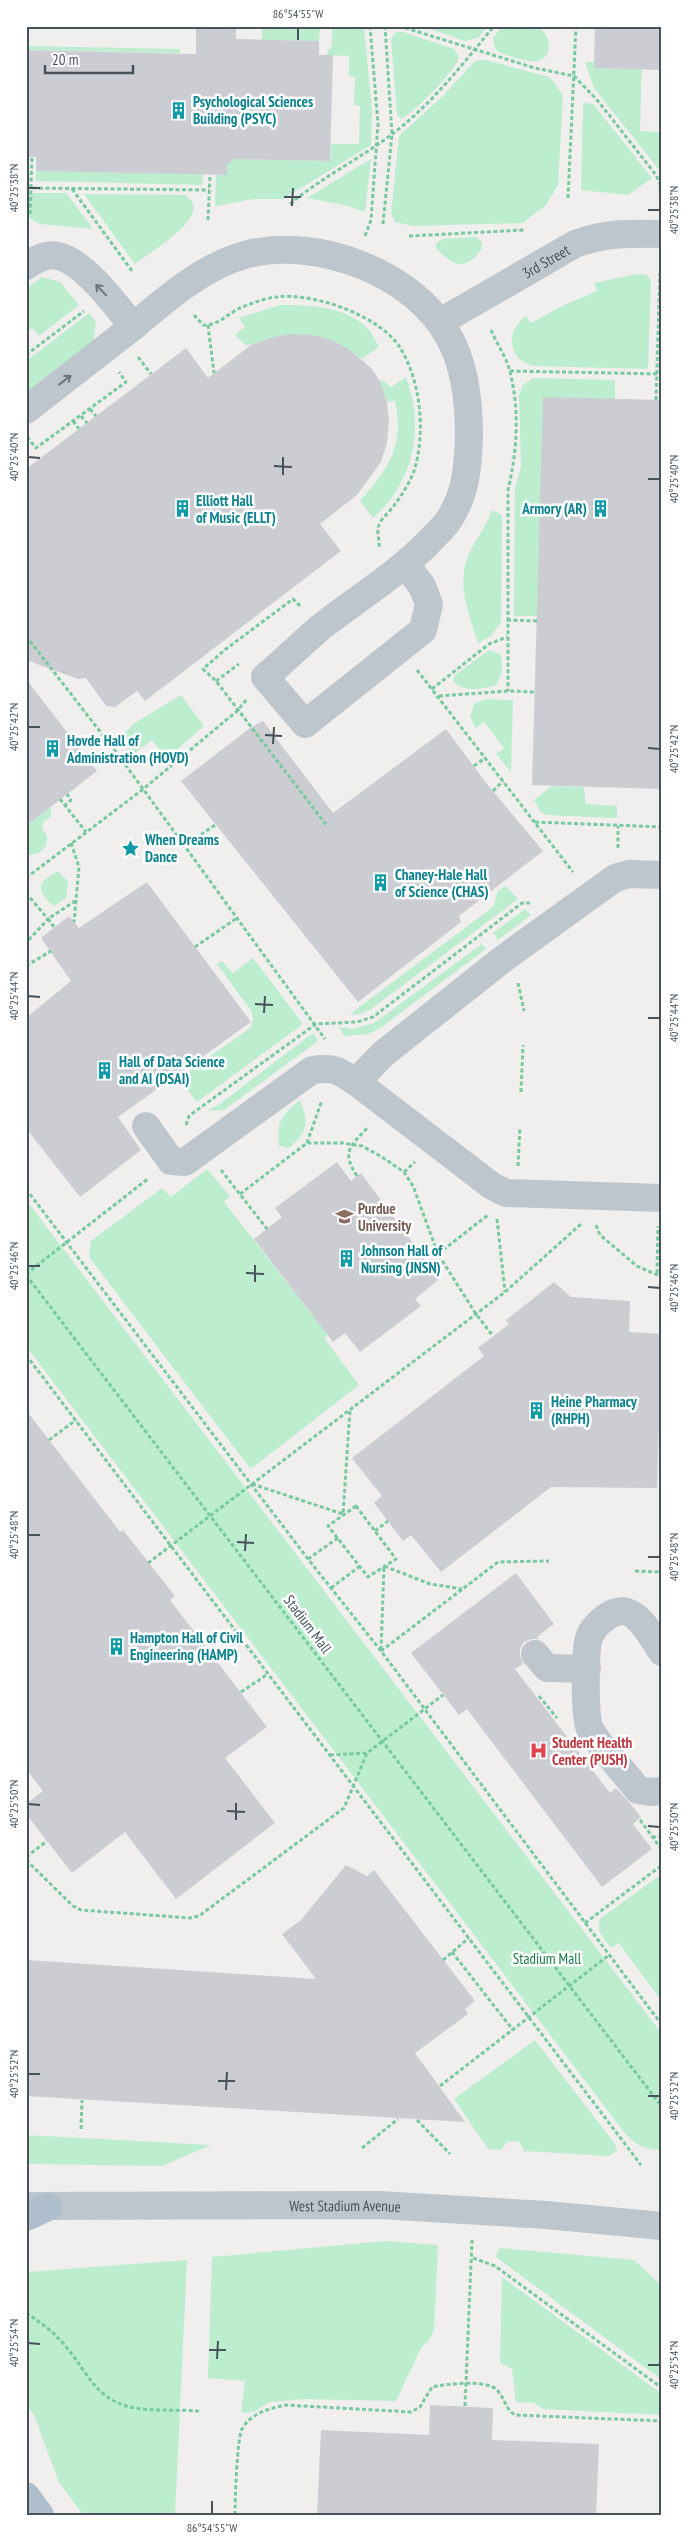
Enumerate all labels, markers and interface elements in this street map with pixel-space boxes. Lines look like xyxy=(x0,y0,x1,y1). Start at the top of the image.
text: 86°54'55"W xyxy=(273,6,323,21)
scale bar xyxy=(45,42,132,74)
text: 20 m xyxy=(52,50,78,69)
place label: Psychological Sciences Building (PSYC) xyxy=(193,92,313,128)
building icon: Psychological Sciences Building (PSYC) xyxy=(169,100,189,120)
text: 40°25'38"N xyxy=(6,164,21,212)
text: 40°25'38"N xyxy=(666,186,681,234)
street label: 3rd Street xyxy=(519,240,573,282)
one-way arrow xyxy=(95,283,107,296)
one-way arrow xyxy=(58,375,71,386)
text: 40°25'40"N xyxy=(6,433,21,481)
text: 40°25'40"N xyxy=(666,455,681,503)
place label: Elliott Hall of Music (ELLT) xyxy=(196,491,276,527)
building icon: Armory (AR) xyxy=(591,498,611,518)
building icon: Elliott Hall of Music (ELLT) xyxy=(172,499,192,519)
place label: Armory (AR) xyxy=(521,499,587,518)
text: 40°25'42"N xyxy=(6,703,21,751)
text: 40°25'42"N xyxy=(666,725,681,773)
place label: Hovde Hall of Administration (HOVD) xyxy=(66,731,189,767)
building icon: Hovde Hall of Administration (HOVD) xyxy=(43,739,63,759)
place label: When Dreams Dance xyxy=(144,830,219,866)
place icon: When Dreams Dance xyxy=(121,838,141,858)
place label: Chaney-Hale Hall of Science (CHAS) xyxy=(395,865,489,901)
building icon: Chaney-Hale Hall of Science (CHAS) xyxy=(371,873,391,893)
text: 40°25'44"N xyxy=(6,972,21,1020)
text: 40°25'44"N xyxy=(666,994,681,1042)
place label: Hall of Data Science and AI (DSAI) xyxy=(119,1052,225,1088)
building icon: Hall of Data Science and AI (DSAI) xyxy=(95,1060,115,1080)
place label: Purdue University xyxy=(358,1199,412,1235)
school or university icon: Purdue University xyxy=(334,1207,354,1227)
place label: Johnson Hall of Nursing (JNSN) xyxy=(360,1241,443,1277)
text: 40°25'46"N xyxy=(6,1242,21,1290)
building icon: Johnson Hall of Nursing (JNSN) xyxy=(337,1249,357,1269)
text: 40°25'46"N xyxy=(666,1264,681,1312)
place label: Heine Pharmacy (RHPH) xyxy=(551,1392,638,1428)
building icon: Heine Pharmacy (RHPH) xyxy=(527,1400,547,1420)
text: 40°25'48"N xyxy=(6,1511,21,1559)
text: 40°25'48"N xyxy=(666,1533,681,1581)
street label: Stadium Mall xyxy=(280,1591,336,1657)
place label: Hampton Hall of Civil Engineering (HAMP) xyxy=(130,1628,243,1664)
building icon: Hampton Hall of Civil Engineering (HAMP) xyxy=(106,1636,126,1656)
place label: Student Health Center (PUSH) xyxy=(552,1733,633,1769)
hospital icon: Student Health Center (PUSH) xyxy=(528,1741,548,1761)
text: 40°25'50"N xyxy=(6,1780,21,1828)
text: 40°25'50"N xyxy=(666,1803,681,1851)
park label: Stadium Mall xyxy=(513,1949,582,1968)
text: 40°25'52"N xyxy=(6,2050,21,2098)
text: 40°25'52"N xyxy=(666,2072,681,2120)
street label: West Stadium Avenue xyxy=(289,2195,401,2216)
text: 40°25'54"N xyxy=(6,2319,21,2367)
text: 40°25'54"N xyxy=(666,2341,681,2389)
text: 86°54'55"W xyxy=(187,2520,237,2535)

